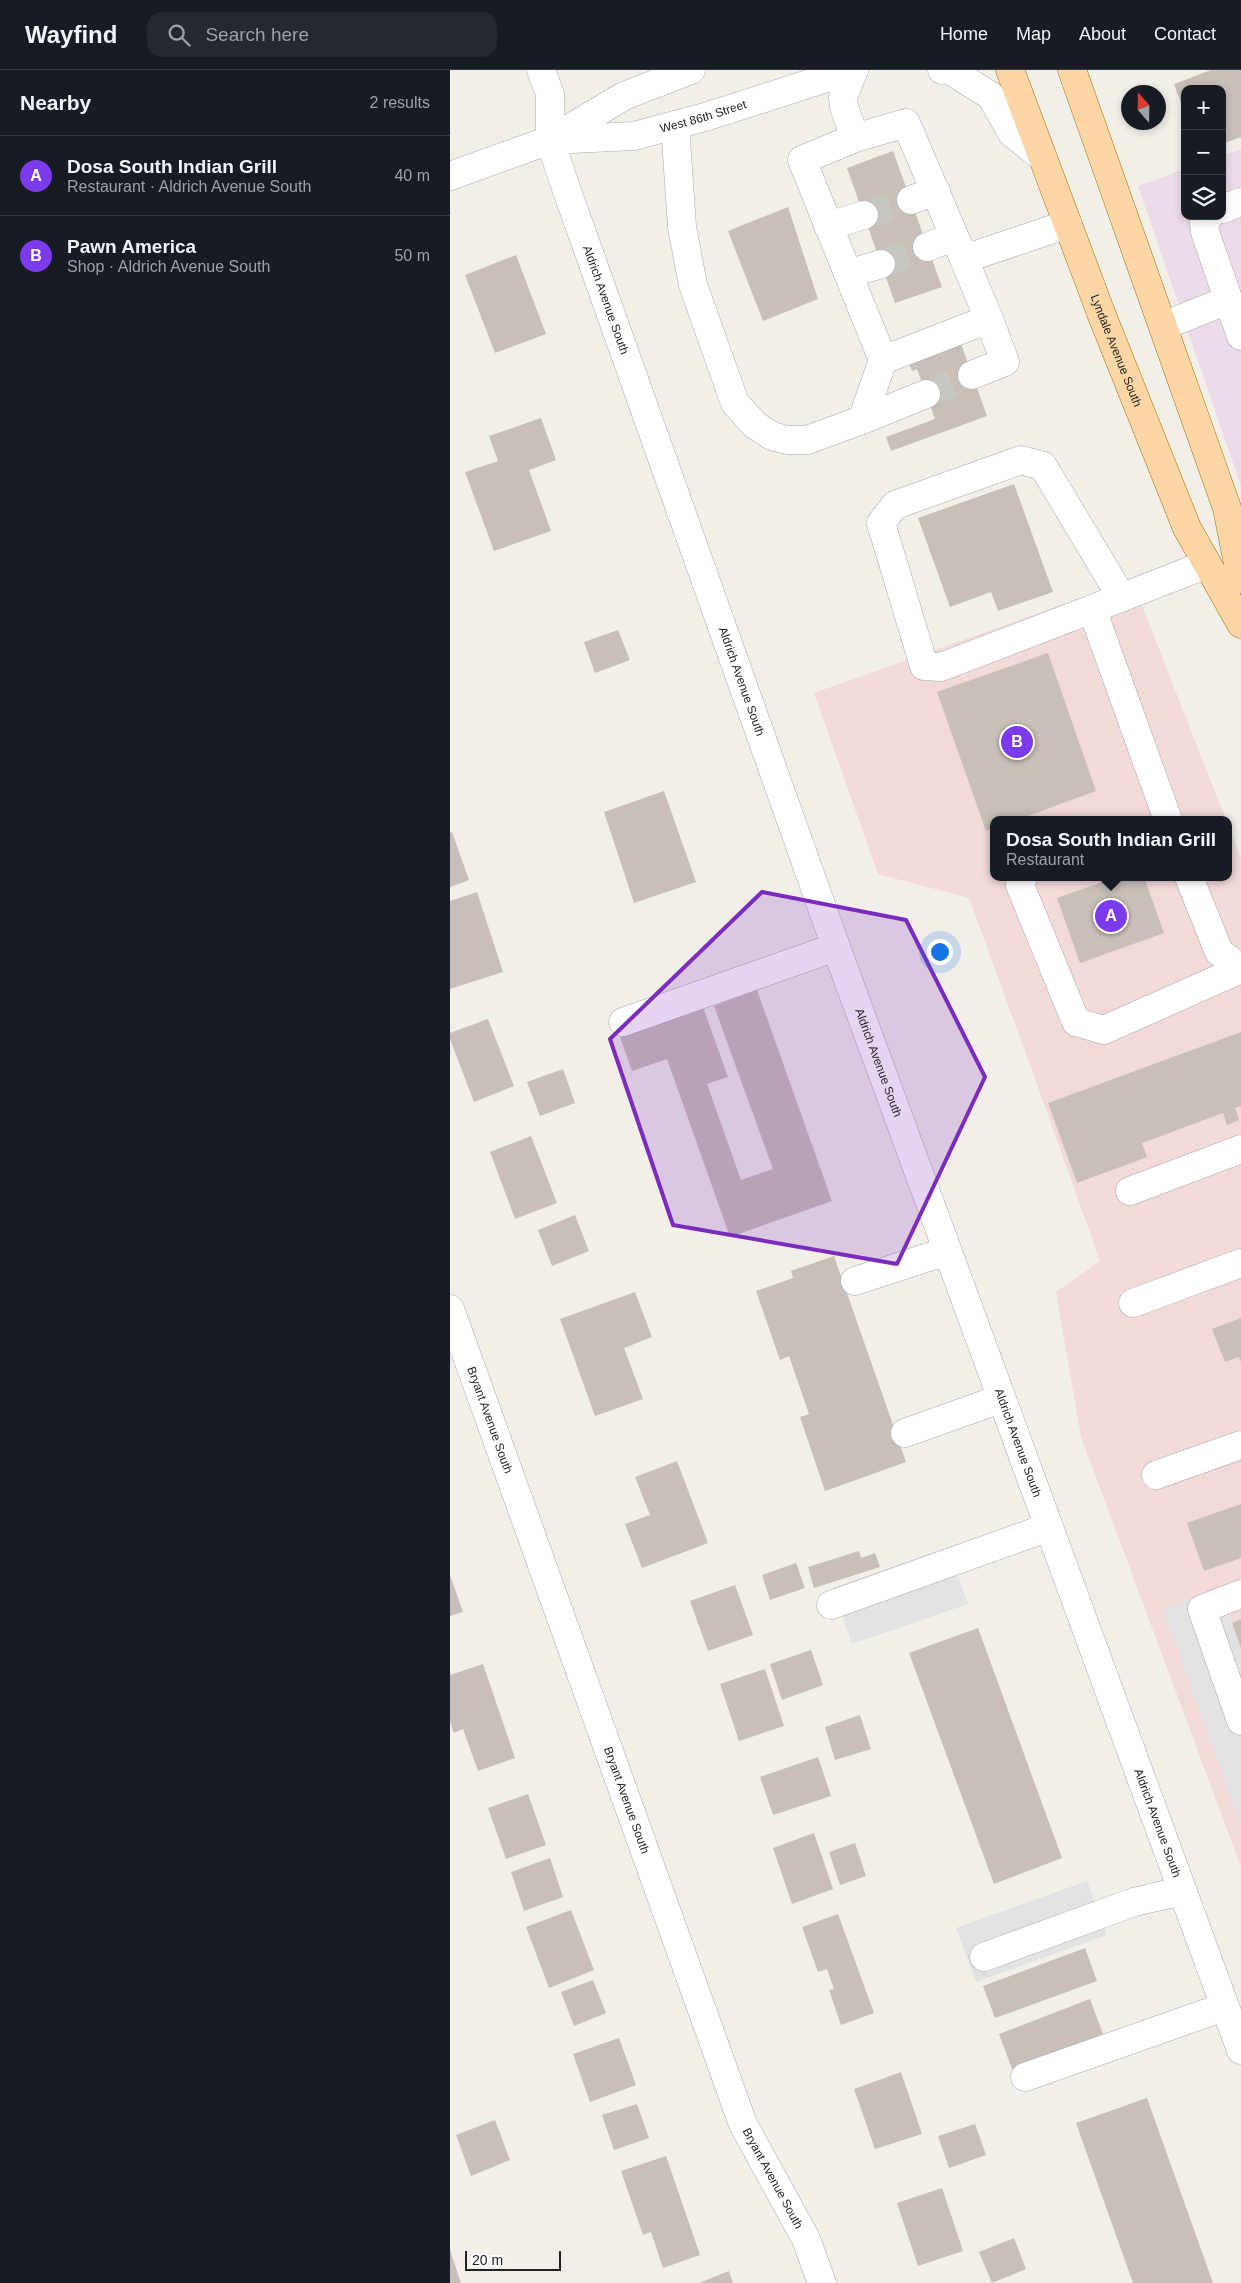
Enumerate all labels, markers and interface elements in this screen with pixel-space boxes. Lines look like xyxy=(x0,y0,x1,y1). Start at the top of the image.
search box xyxy=(147,12,497,57)
text: Wayfind xyxy=(25,21,117,48)
icon: search xyxy=(165,21,193,49)
text: Search here xyxy=(205,24,309,45)
text: Home xyxy=(940,24,988,44)
text: Map xyxy=(1016,24,1051,44)
text: About xyxy=(1079,24,1126,44)
text: Contact xyxy=(1154,24,1216,44)
north arrow xyxy=(1121,85,1166,130)
map controls xyxy=(1181,85,1226,220)
button: + xyxy=(1181,85,1226,130)
text: Nearby xyxy=(20,91,91,114)
text: 2 results xyxy=(370,94,430,111)
street label: West 86th Street xyxy=(659,97,749,136)
button: − xyxy=(1181,130,1226,175)
text: Dosa South Indian Grill xyxy=(67,156,277,177)
text: A xyxy=(30,167,42,184)
text: 40 m xyxy=(394,167,430,184)
button: layers xyxy=(1181,175,1226,220)
text: Restaurant · Aldrich Avenue South xyxy=(67,178,311,195)
text: Pawn America xyxy=(67,236,196,257)
street label: Aldrich Avenue South xyxy=(580,244,632,356)
text: B xyxy=(30,247,42,264)
text: 50 m xyxy=(394,247,430,264)
text: Shop · Aldrich Avenue South xyxy=(67,258,270,275)
street label: Lyndale Avenue South xyxy=(1088,292,1145,409)
street label: Aldrich Avenue South xyxy=(716,625,767,738)
pin: B xyxy=(1001,723,1033,761)
popup xyxy=(990,816,1232,881)
text: Dosa South Indian Grill xyxy=(1006,829,1216,850)
text: Restaurant xyxy=(1006,851,1084,868)
pin: A xyxy=(1095,897,1127,935)
your location xyxy=(927,939,953,965)
street label: Aldrich Avenue South xyxy=(852,1006,905,1119)
street label: Bryant Avenue South xyxy=(464,1365,516,1475)
street label: Aldrich Avenue South xyxy=(992,1387,1044,1499)
street label: Bryant Avenue South xyxy=(601,1745,652,1856)
street label: Aldrich Avenue South xyxy=(1131,1767,1184,1879)
street label: Bryant Avenue South xyxy=(740,2126,806,2231)
scale bar xyxy=(465,2248,561,2271)
text: 20 m xyxy=(472,2252,503,2268)

